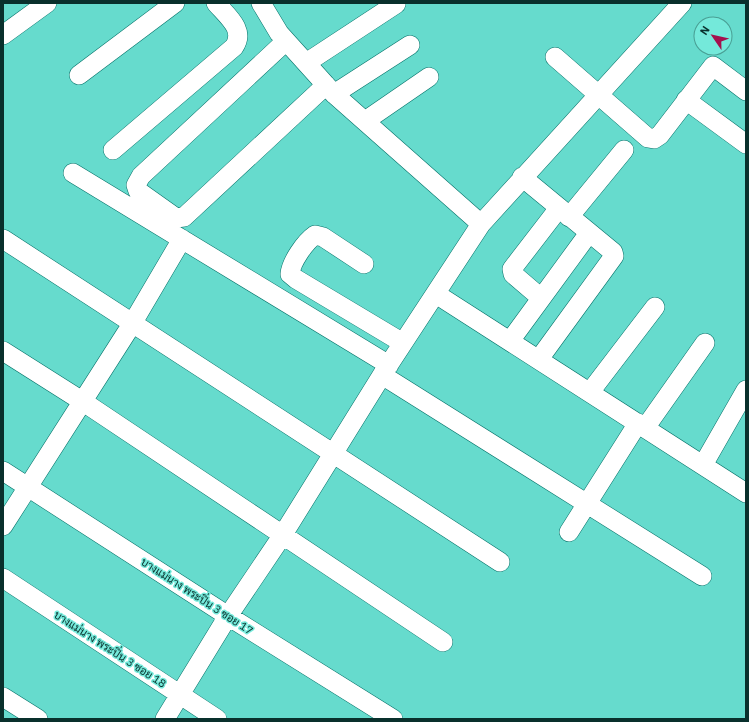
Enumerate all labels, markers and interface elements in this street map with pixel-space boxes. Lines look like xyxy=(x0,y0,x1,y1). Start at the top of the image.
north arrow xyxy=(693,16,733,56)
text: N xyxy=(697,23,713,38)
street label: บางแม่นาง พระปิ่น 3 ซอย 17 xyxy=(138,552,258,638)
street label: บางแม่นาง พระปิ่น 3 ซอย 18 xyxy=(51,605,171,691)

